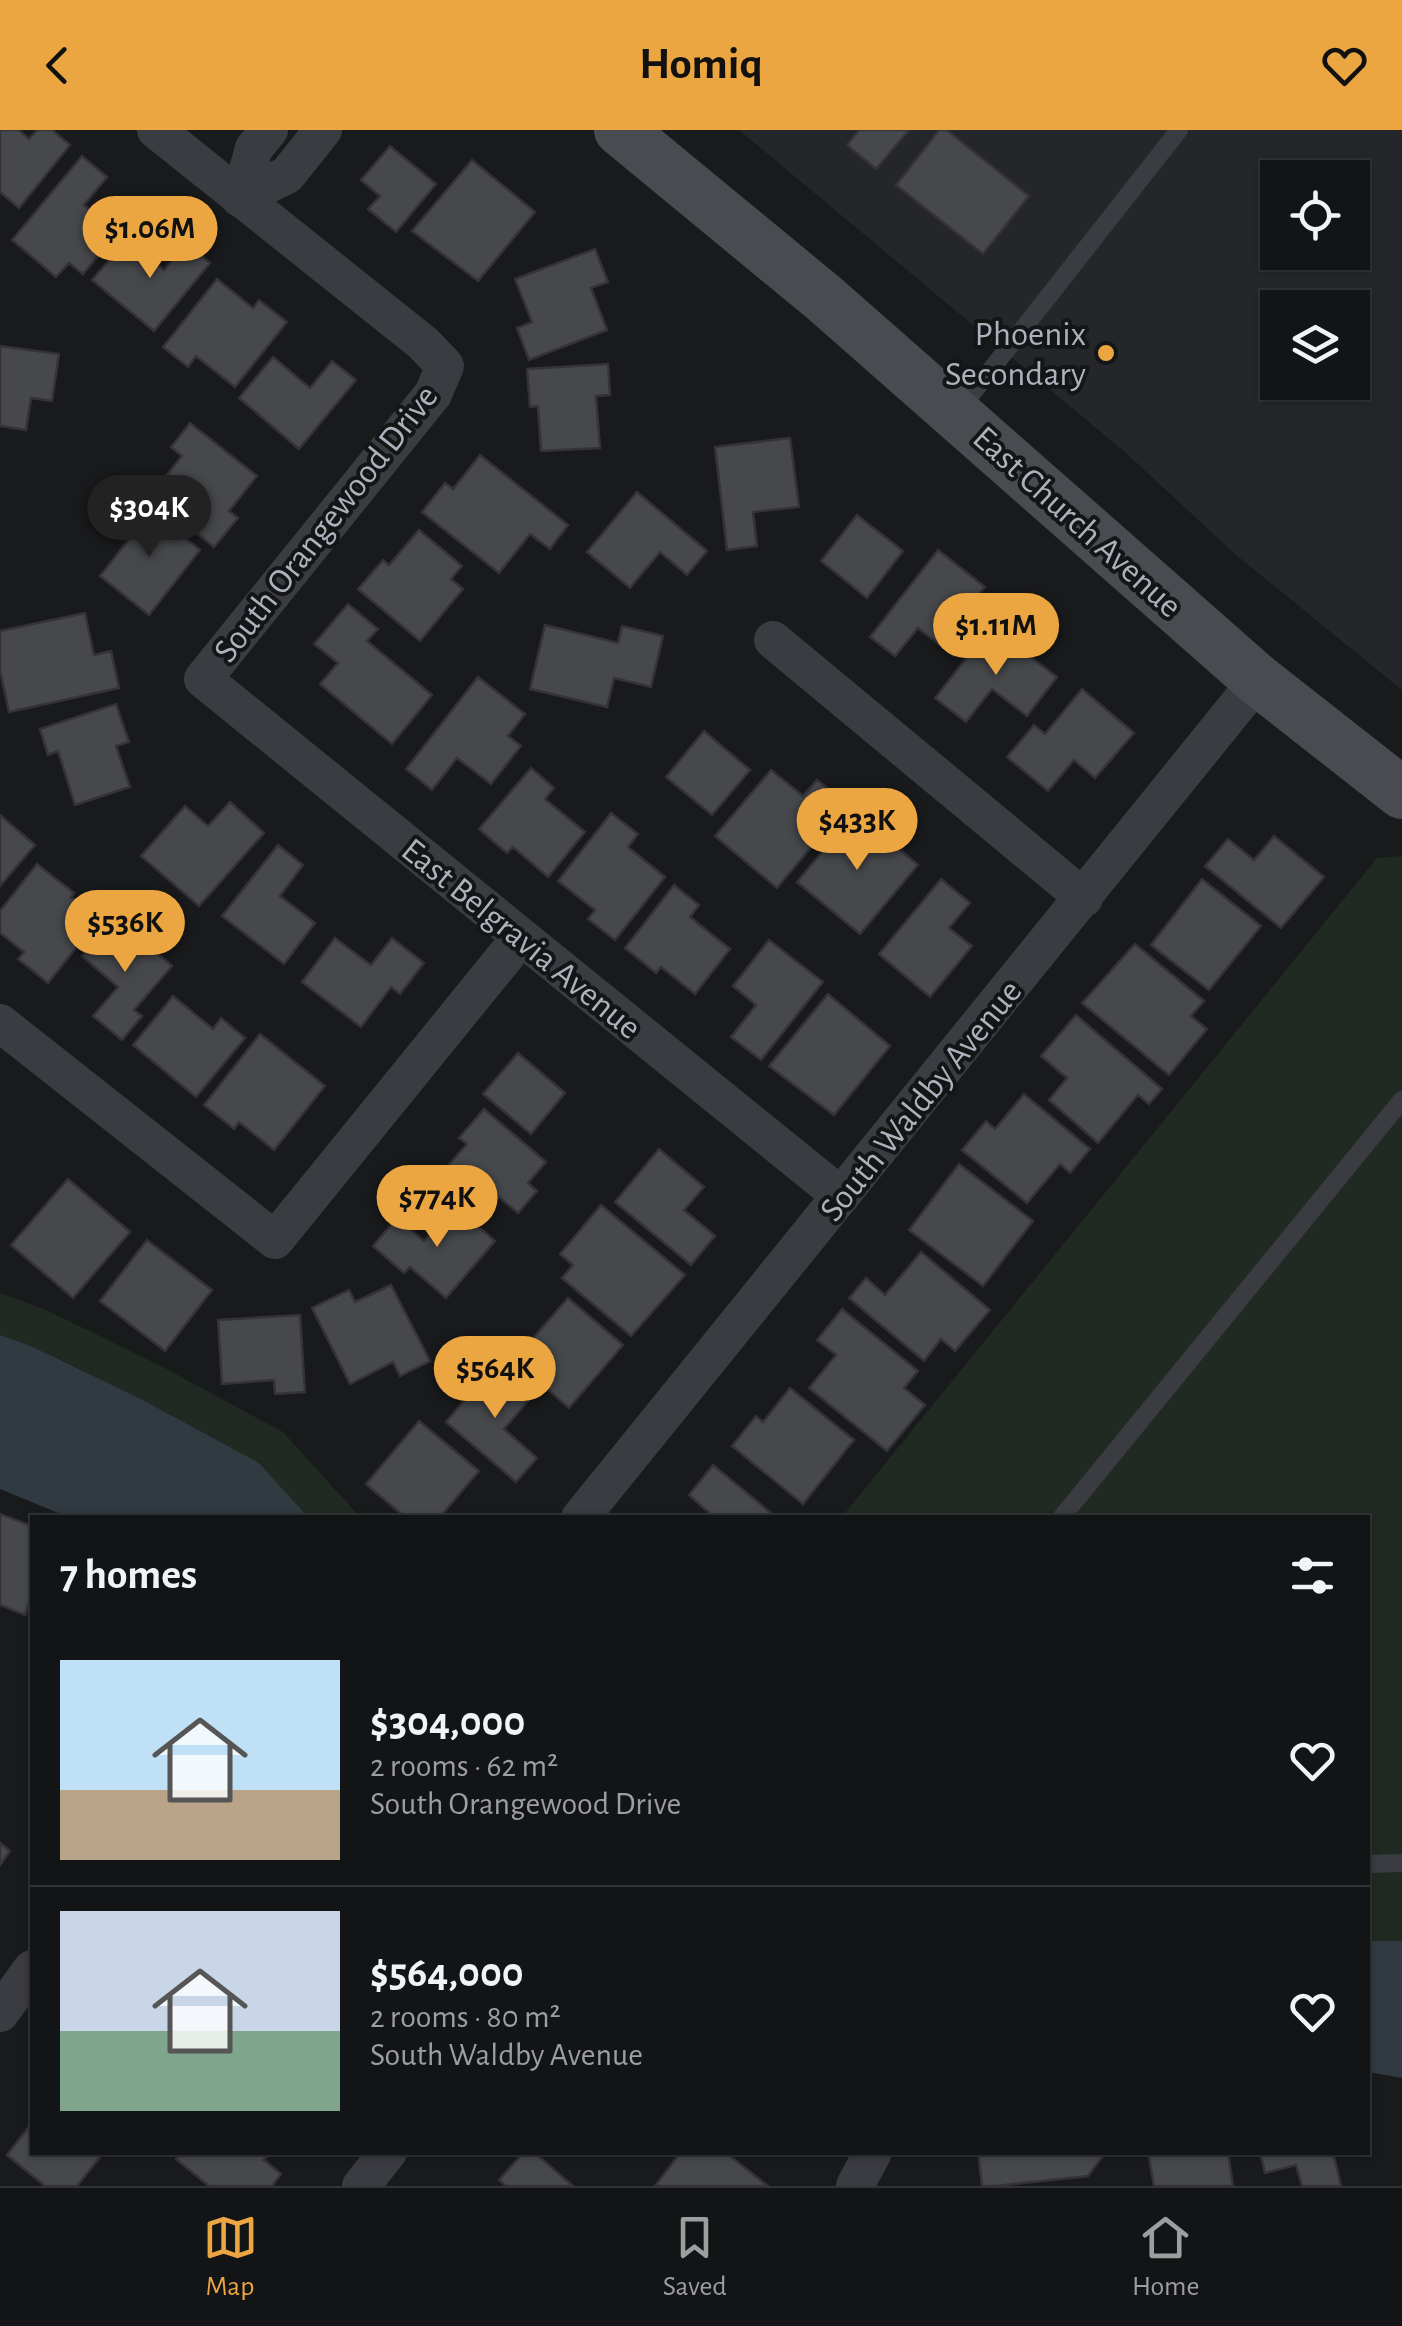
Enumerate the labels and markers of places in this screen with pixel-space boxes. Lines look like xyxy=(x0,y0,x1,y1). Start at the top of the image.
pin: $1.06M xyxy=(69,196,231,281)
place label: Phoenix Secondary xyxy=(945,317,1086,392)
marker: Phoenix Secondary xyxy=(1095,342,1117,364)
pin: $304K xyxy=(79,475,219,560)
pin: $1.11M xyxy=(915,593,1077,678)
pin: $433K xyxy=(787,788,927,873)
pin: $536K xyxy=(55,890,195,975)
pin: $774K xyxy=(367,1165,507,1250)
pin: $564K xyxy=(425,1336,565,1421)

